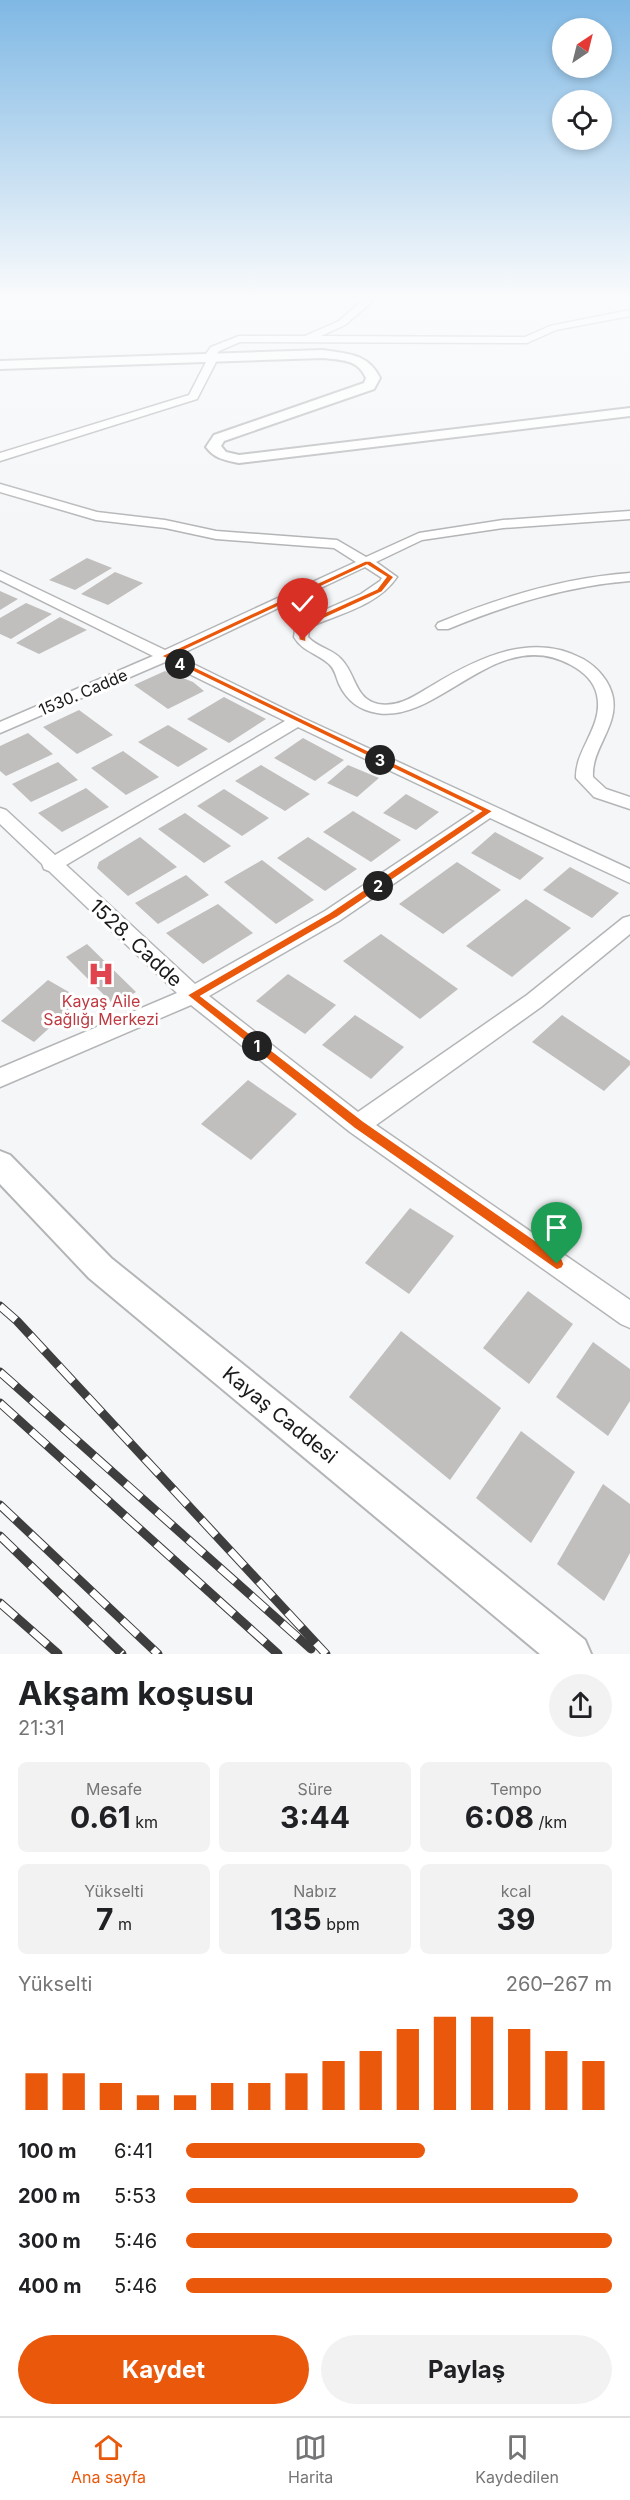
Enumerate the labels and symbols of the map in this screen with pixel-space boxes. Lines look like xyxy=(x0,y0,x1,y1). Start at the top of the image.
north arrow xyxy=(552,18,612,78)
pin xyxy=(277,578,328,640)
pin: 4 xyxy=(165,649,195,679)
street label: 1530. Cadde xyxy=(36,664,130,720)
pin: 3 xyxy=(365,745,395,775)
pin: 2 xyxy=(363,871,393,901)
street label: 1528. Cadde xyxy=(85,894,187,992)
hospital icon: Kayaş Aile Sağlığı Merkezi xyxy=(86,959,116,989)
place label: Kayaş Aile Sağlığı Merkezi xyxy=(43,991,159,1029)
pin: 1 xyxy=(242,1031,272,1061)
pin xyxy=(531,1202,582,1264)
street label: Kayaş Caddesi xyxy=(218,1362,342,1468)

